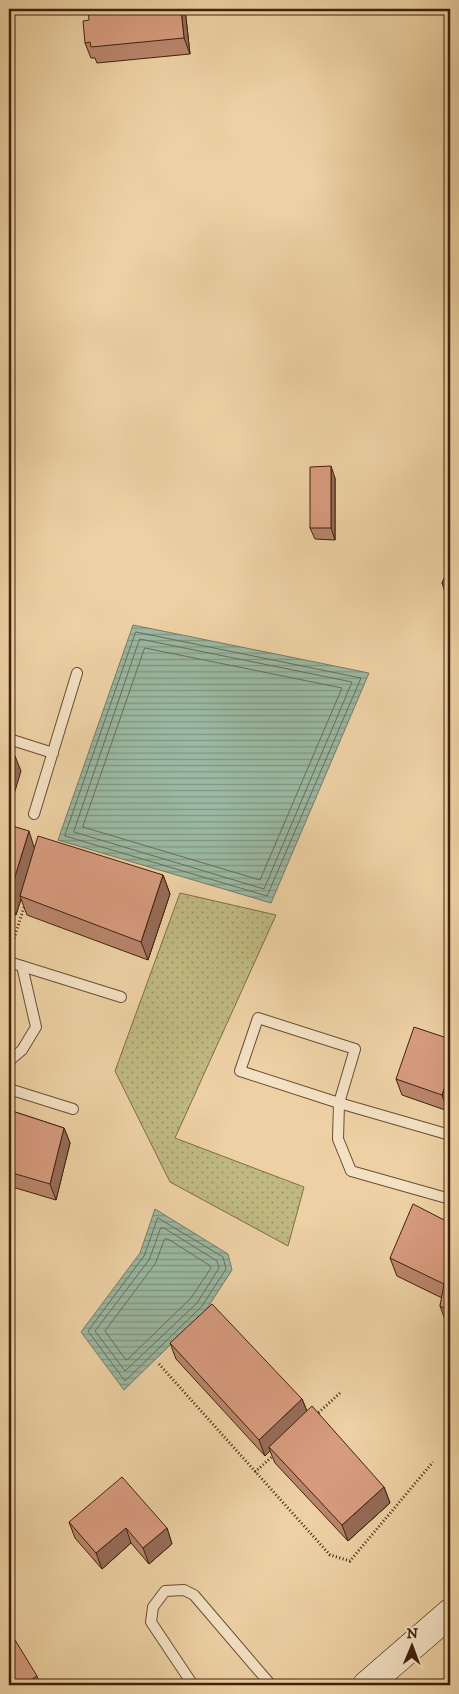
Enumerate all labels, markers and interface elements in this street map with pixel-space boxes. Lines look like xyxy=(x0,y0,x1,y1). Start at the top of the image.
north arrow xyxy=(386,1622,436,1672)
text: N xyxy=(406,1625,419,1643)

